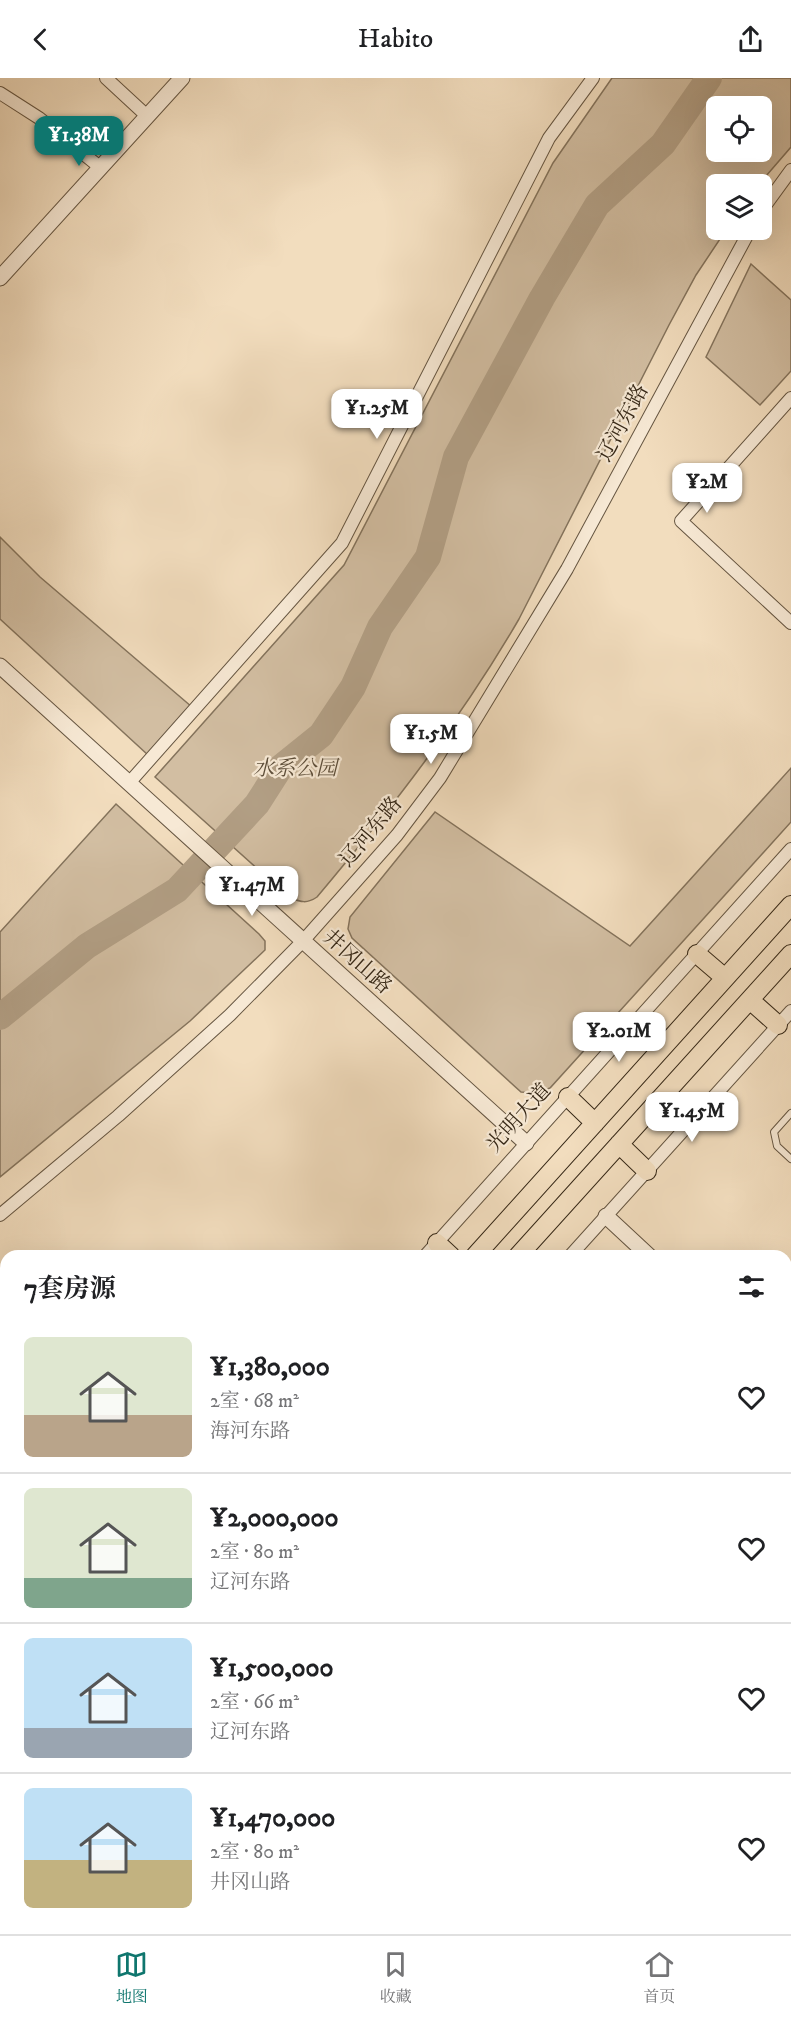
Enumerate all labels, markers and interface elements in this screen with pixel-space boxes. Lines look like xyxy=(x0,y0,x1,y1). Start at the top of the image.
text: Habito xyxy=(358,22,433,56)
icon: back xyxy=(24,23,57,56)
icon: share xyxy=(734,23,767,56)
map controls xyxy=(706,96,772,240)
button: locate xyxy=(706,96,772,162)
pin: ¥1.38M xyxy=(30,116,128,167)
text: ¥1.38M xyxy=(48,123,110,148)
button: layers xyxy=(706,174,772,240)
street label: 辽河东路 xyxy=(592,380,654,466)
pin: ¥1.25M xyxy=(328,389,426,440)
text: ¥1.25M xyxy=(345,396,409,421)
pin: ¥2M xyxy=(678,463,736,514)
text: ¥2M xyxy=(686,470,728,495)
pin: ¥1.5M xyxy=(389,714,473,765)
text: ¥1.5M xyxy=(404,721,458,746)
park label: 水系公园 xyxy=(253,756,340,782)
street label: 辽河东路 xyxy=(334,791,408,873)
pin: ¥1.47M xyxy=(203,866,301,917)
text: ¥1.47M xyxy=(219,873,285,898)
street label: 井冈山路 xyxy=(317,924,397,1000)
pin: ¥2.01M xyxy=(570,1012,668,1063)
text: ¥2.01M xyxy=(587,1019,651,1044)
street label: 光明大道 xyxy=(481,1078,557,1158)
pin: ¥1.45M xyxy=(643,1092,741,1143)
text: ¥1.45M xyxy=(659,1099,725,1124)
icon: filters xyxy=(735,1270,768,1303)
text: 7套房源 xyxy=(24,1273,116,1306)
text: ¥1,380,000 xyxy=(210,1351,330,1384)
icon: home xyxy=(72,1361,144,1433)
icon: heart xyxy=(735,1381,768,1414)
text: 2室 · 68 m² xyxy=(210,1389,299,1414)
text: 海河东路 xyxy=(210,1419,290,1444)
text: ¥2,000,000 xyxy=(210,1502,338,1535)
icon: home xyxy=(72,1512,144,1584)
icon: heart xyxy=(735,1532,768,1565)
text: 2室 · 80 m² xyxy=(210,1540,299,1565)
text: 辽河东路 xyxy=(210,1570,290,1595)
text: ¥1,500,000 xyxy=(210,1652,334,1685)
icon: home xyxy=(72,1662,144,1734)
icon: heart xyxy=(735,1682,768,1715)
text: 2室 · 66 m² xyxy=(210,1690,299,1715)
text: 辽河东路 xyxy=(210,1720,290,1745)
text: ¥1,470,000 xyxy=(210,1802,335,1835)
icon: home xyxy=(72,1812,144,1884)
icon: heart xyxy=(735,1832,768,1865)
text: 2室 · 80 m² xyxy=(210,1840,299,1865)
text: 井冈山路 xyxy=(210,1870,290,1895)
tab: 地图 xyxy=(115,1948,148,2007)
tab: 收藏 xyxy=(379,1948,412,2007)
tab: 首页 xyxy=(643,1948,676,2007)

